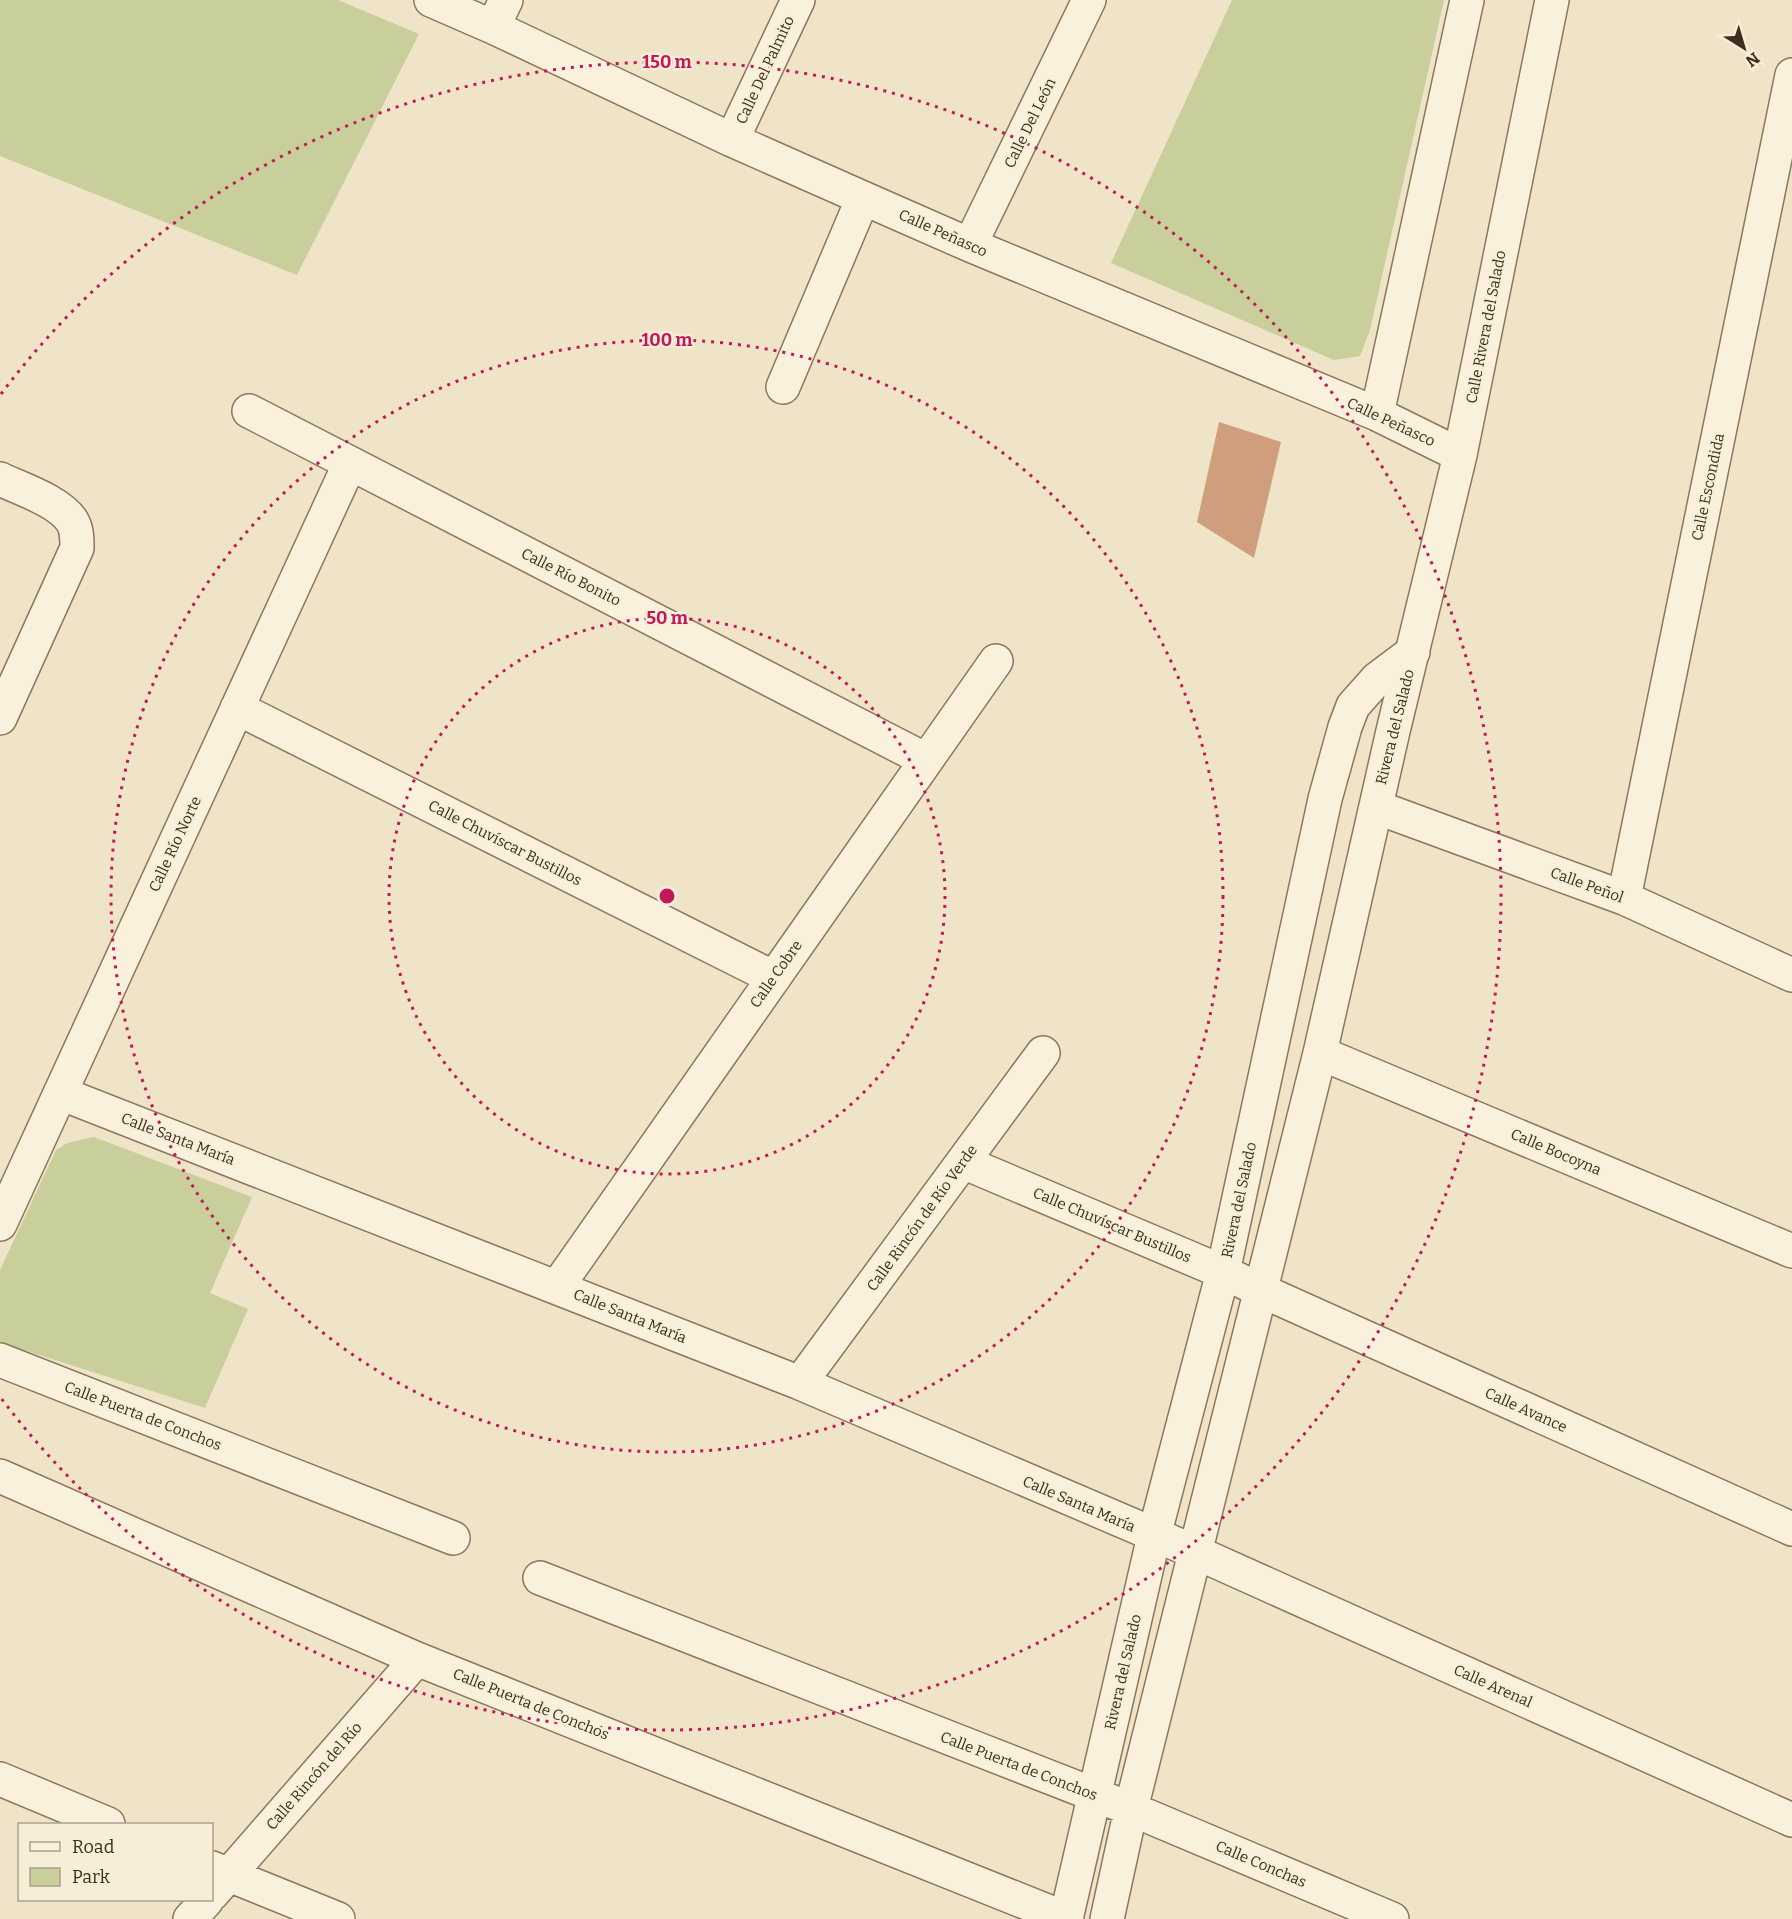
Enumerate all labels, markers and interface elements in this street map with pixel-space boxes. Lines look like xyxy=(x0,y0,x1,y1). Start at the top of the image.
street label: Calle Del Palmito xyxy=(732,13,798,127)
north arrow xyxy=(1714,18,1774,78)
text: N xyxy=(1742,48,1763,71)
text: 150 m xyxy=(642,51,692,73)
street label: Calle Del León xyxy=(1000,75,1060,171)
street label: Calle Peñasco xyxy=(896,205,990,261)
street label: Calle Rivera del Salado xyxy=(1462,249,1510,405)
text: 100 m xyxy=(641,329,693,351)
street label: Calle Peñasco xyxy=(1344,394,1438,450)
street label: Calle Escondida xyxy=(1688,432,1728,542)
street label: Calle Río Bonito xyxy=(518,544,624,610)
text: 50 m xyxy=(646,607,688,629)
street label: Rivera del Salado xyxy=(1372,667,1418,787)
street label: Calle Río Norte xyxy=(145,793,205,895)
street label: Calle Chuvíscar Bustillos xyxy=(425,796,585,890)
street label: Calle Peñol xyxy=(1548,863,1626,907)
centre of rings xyxy=(657,886,677,906)
street label: Calle Cobre xyxy=(746,937,806,1011)
street label: Calle Santa María xyxy=(119,1109,237,1169)
street label: Calle Bocoyna xyxy=(1508,1125,1604,1179)
street label: Rivera del Salado xyxy=(1218,1140,1260,1260)
street label: Calle Rincón de Río Verde xyxy=(863,1141,981,1295)
street label: Calle Chuvíscar Bustillos xyxy=(1030,1183,1194,1267)
street label: Calle Santa María xyxy=(571,1285,689,1347)
street label: Calle Puerta de Conchos xyxy=(62,1378,224,1454)
street label: Calle Avance xyxy=(1482,1384,1570,1436)
street label: Calle Santa María xyxy=(1020,1472,1138,1536)
street label: Rivera del Salado xyxy=(1101,1612,1145,1732)
street label: Calle Arenal xyxy=(1451,1661,1535,1711)
street label: Calle Puerta de Conchos xyxy=(450,1664,612,1744)
street label: Calle Rincón del Río xyxy=(262,1718,366,1834)
street label: Calle Puerta de Conchos xyxy=(938,1728,1100,1804)
legend xyxy=(18,1823,213,1901)
text: Road xyxy=(72,1836,115,1858)
street label: Calle Conchas xyxy=(1213,1837,1309,1891)
text: Park xyxy=(72,1866,111,1888)

